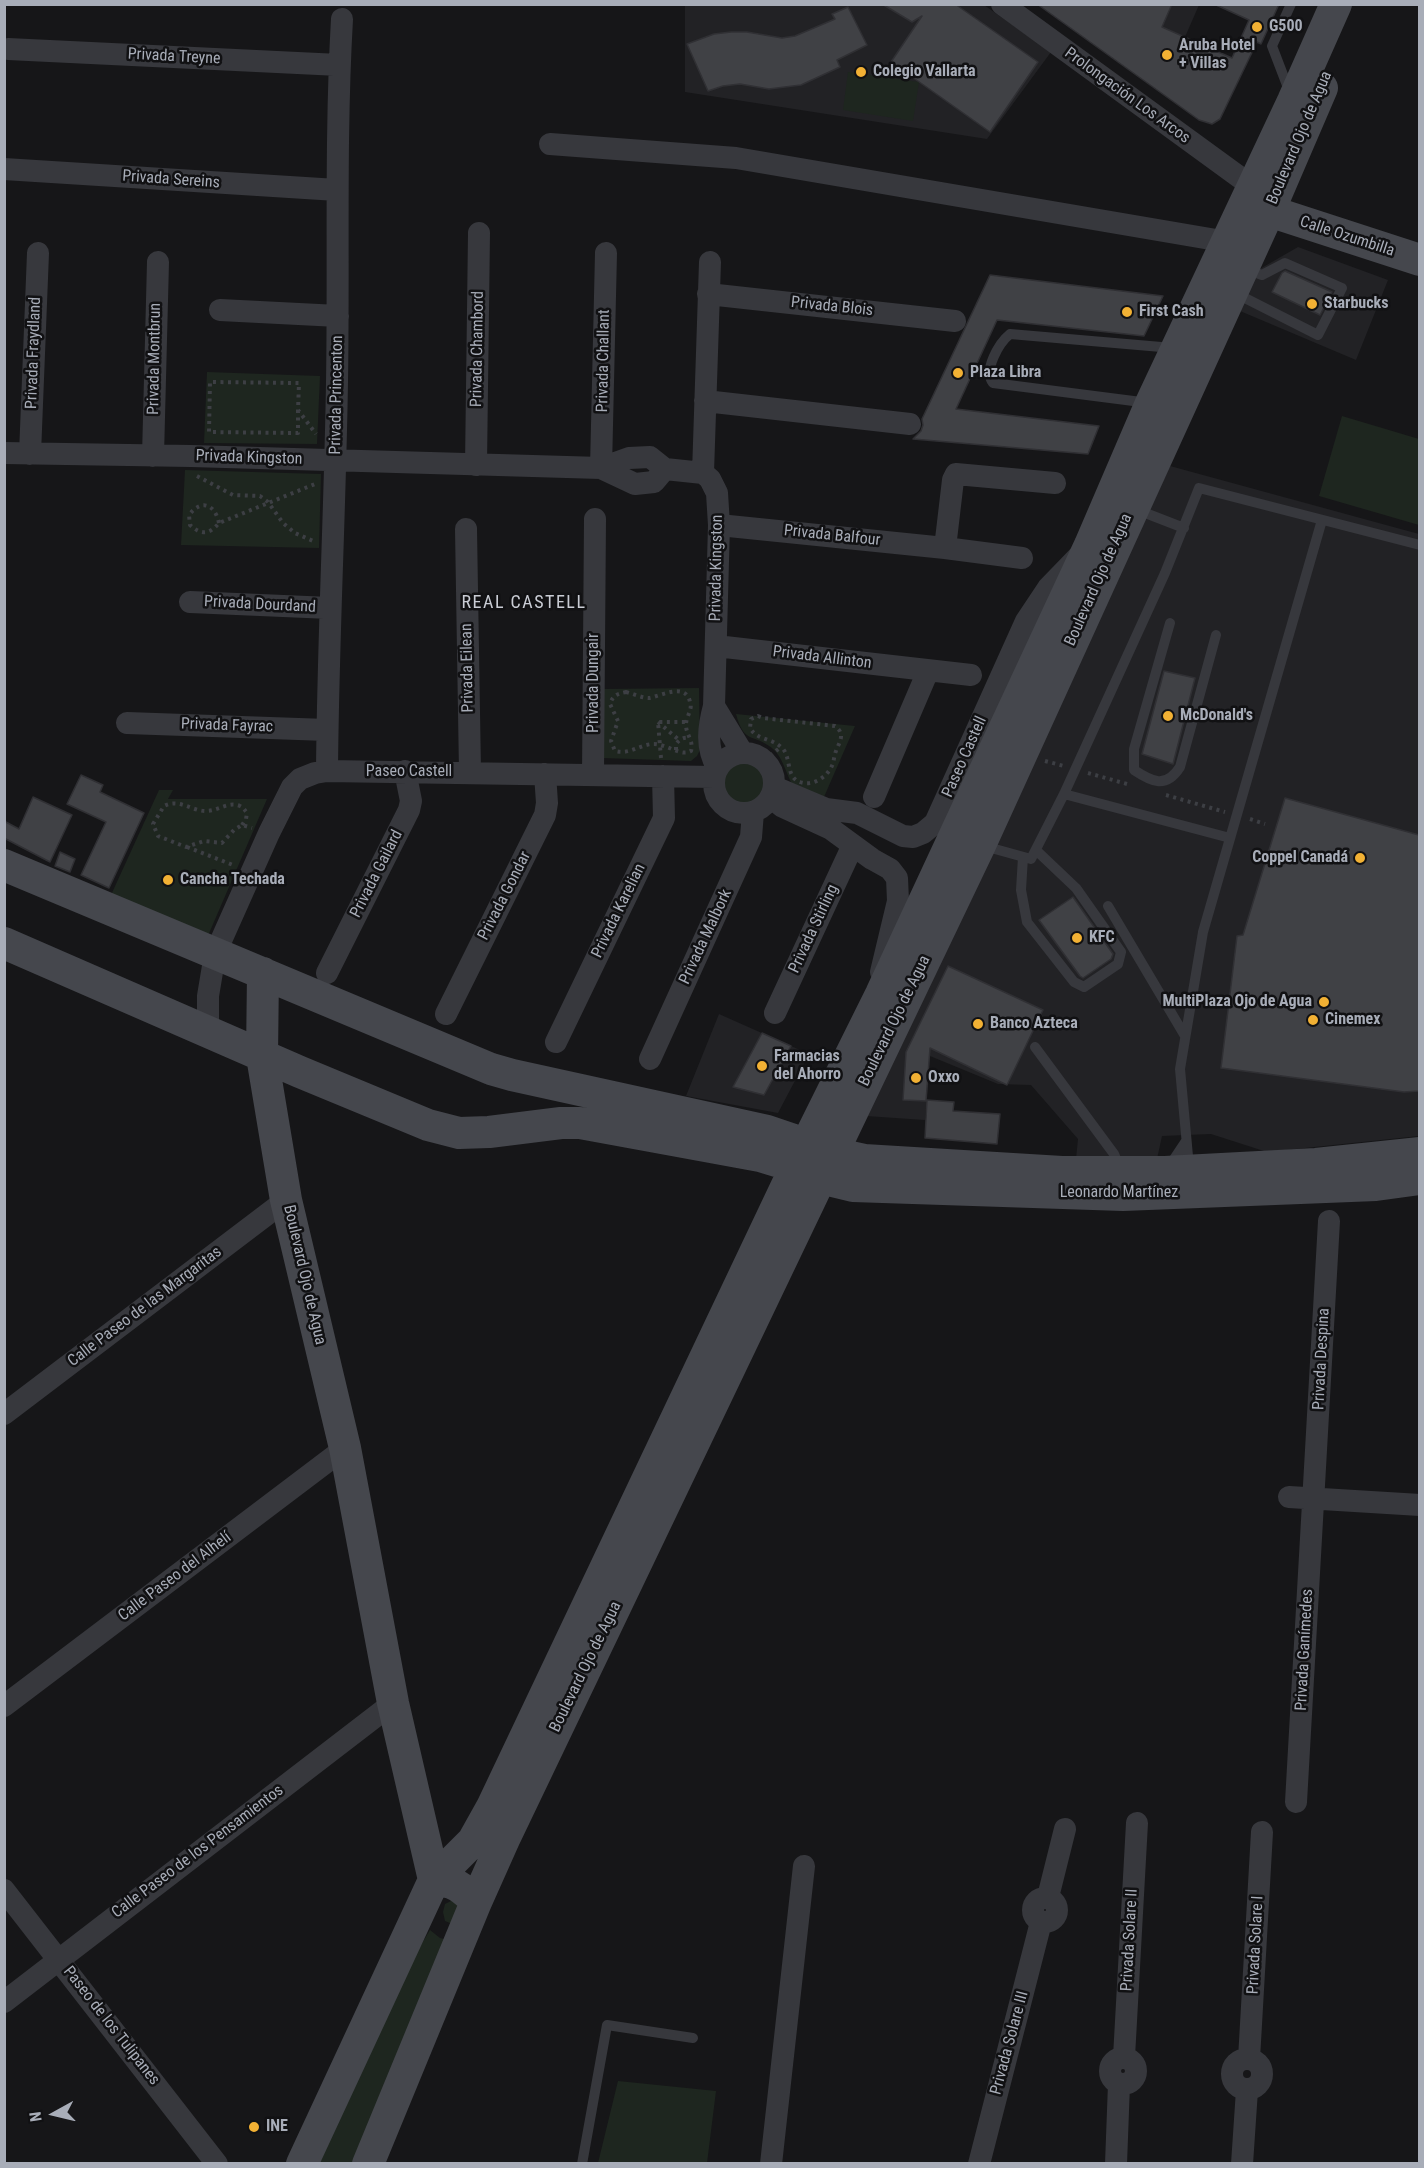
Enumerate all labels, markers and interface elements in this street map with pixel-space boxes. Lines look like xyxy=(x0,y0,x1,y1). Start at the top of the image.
place label: G500 xyxy=(1269,17,1303,37)
marker: G500 xyxy=(1250,20,1264,34)
place label: Aruba Hotel + Villas xyxy=(1179,36,1255,74)
street label: Prolongación Los Arcos xyxy=(1061,44,1193,148)
street label: Privada Treyne xyxy=(127,45,221,69)
marker: Aruba Hotel + Villas xyxy=(1160,48,1174,62)
place label: Colegio Vallarta xyxy=(873,62,976,82)
marker: Colegio Vallarta xyxy=(854,65,868,79)
street label: Boulevard Ojo de Agua xyxy=(1263,69,1337,207)
street label: Privada Sereins xyxy=(122,167,220,193)
street label: Calle Ozumbilla xyxy=(1297,213,1397,261)
street label: Privada Chambord xyxy=(467,291,489,407)
street label: Privada Blois xyxy=(790,293,874,321)
place label: Starbucks xyxy=(1324,294,1388,314)
street label: Privada Fraydland xyxy=(22,297,46,409)
marker: Starbucks xyxy=(1305,297,1319,311)
place label: First Cash xyxy=(1139,302,1204,322)
street label: Privada Montbrun xyxy=(144,303,166,415)
marker: First Cash xyxy=(1120,305,1134,319)
street label: Privada Challant xyxy=(594,309,614,413)
street label: Privada Princenton xyxy=(326,335,348,455)
place label: Plaza Libra xyxy=(970,363,1041,383)
marker: Plaza Libra xyxy=(951,366,965,380)
street label: Privada Kingston xyxy=(195,447,303,469)
street label: Boulevard Ojo de Agua xyxy=(1061,511,1137,649)
street label: Privada Kingston xyxy=(706,514,728,622)
street label: Privada Balfour xyxy=(783,521,881,551)
street label: Privada Dourdand xyxy=(204,592,316,618)
district label: REAL CASTELL xyxy=(462,592,586,614)
street label: Privada Eilean xyxy=(458,623,478,713)
street label: Privada Dungair xyxy=(584,633,604,733)
street label: Privada Allinton xyxy=(771,642,873,674)
place label: McDonald's xyxy=(1180,706,1253,726)
marker: McDonald's xyxy=(1161,709,1175,723)
street label: Paseo Castell xyxy=(939,714,991,800)
street label: Privada Fayrac xyxy=(181,715,273,737)
street label: Paseo Castell xyxy=(366,762,452,782)
street label: Privada Gailard xyxy=(347,827,407,921)
place label: Coppel Canadá xyxy=(1252,848,1348,868)
street label: Privada Gondar xyxy=(474,849,536,943)
marker: Coppel Canadá xyxy=(1353,851,1367,865)
street label: Privada Karelian xyxy=(588,861,650,961)
place label: Cancha Techada xyxy=(180,870,285,890)
marker: Cancha Techada xyxy=(161,873,175,887)
street label: Privada Stirling xyxy=(785,882,843,976)
street label: Privada Malbork xyxy=(676,886,736,988)
place label: KFC xyxy=(1089,928,1115,948)
marker: KFC xyxy=(1070,931,1084,945)
street label: Boulevard Ojo de Agua xyxy=(855,953,935,1089)
place label: MultiPlaza Ojo de Agua xyxy=(1162,992,1312,1012)
marker: MultiPlaza Ojo de Agua xyxy=(1317,995,1331,1009)
place label: Cinemex xyxy=(1325,1010,1380,1030)
marker: Cinemex xyxy=(1306,1013,1320,1027)
place label: Banco Azteca xyxy=(990,1014,1078,1034)
marker: Banco Azteca xyxy=(971,1017,985,1031)
place label: Farmacias del Ahorro xyxy=(774,1047,841,1085)
marker: Farmacias del Ahorro xyxy=(755,1059,769,1073)
place label: Oxxo xyxy=(928,1068,960,1088)
marker: Oxxo xyxy=(909,1071,923,1085)
street label: Leonardo Martínez xyxy=(1060,1183,1178,1203)
street label: Boulevard Ojo de Agua xyxy=(279,1203,329,1347)
street label: Calle Paseo de las Margaritas xyxy=(64,1243,226,1371)
street label: Privada Despina xyxy=(1310,1308,1334,1410)
street label: Calle Paseo del Alhelí xyxy=(115,1528,235,1626)
street label: Privada Ganímedes xyxy=(1292,1589,1318,1711)
street label: Boulevard Ojo de Agua xyxy=(546,1599,626,1735)
street label: Calle Paseo de los Pensamientos xyxy=(108,1781,288,1923)
street label: Privada Solare II xyxy=(1118,1888,1142,1992)
street label: Privada Solare I xyxy=(1244,1895,1268,1995)
street label: Paseo de los Tulipanes xyxy=(59,1963,163,2089)
street label: Privada Solare III xyxy=(987,1989,1033,2097)
north arrow xyxy=(24,2084,84,2144)
text: N xyxy=(26,2110,46,2123)
place label: INE xyxy=(266,2117,288,2137)
marker: INE xyxy=(247,2120,261,2134)

